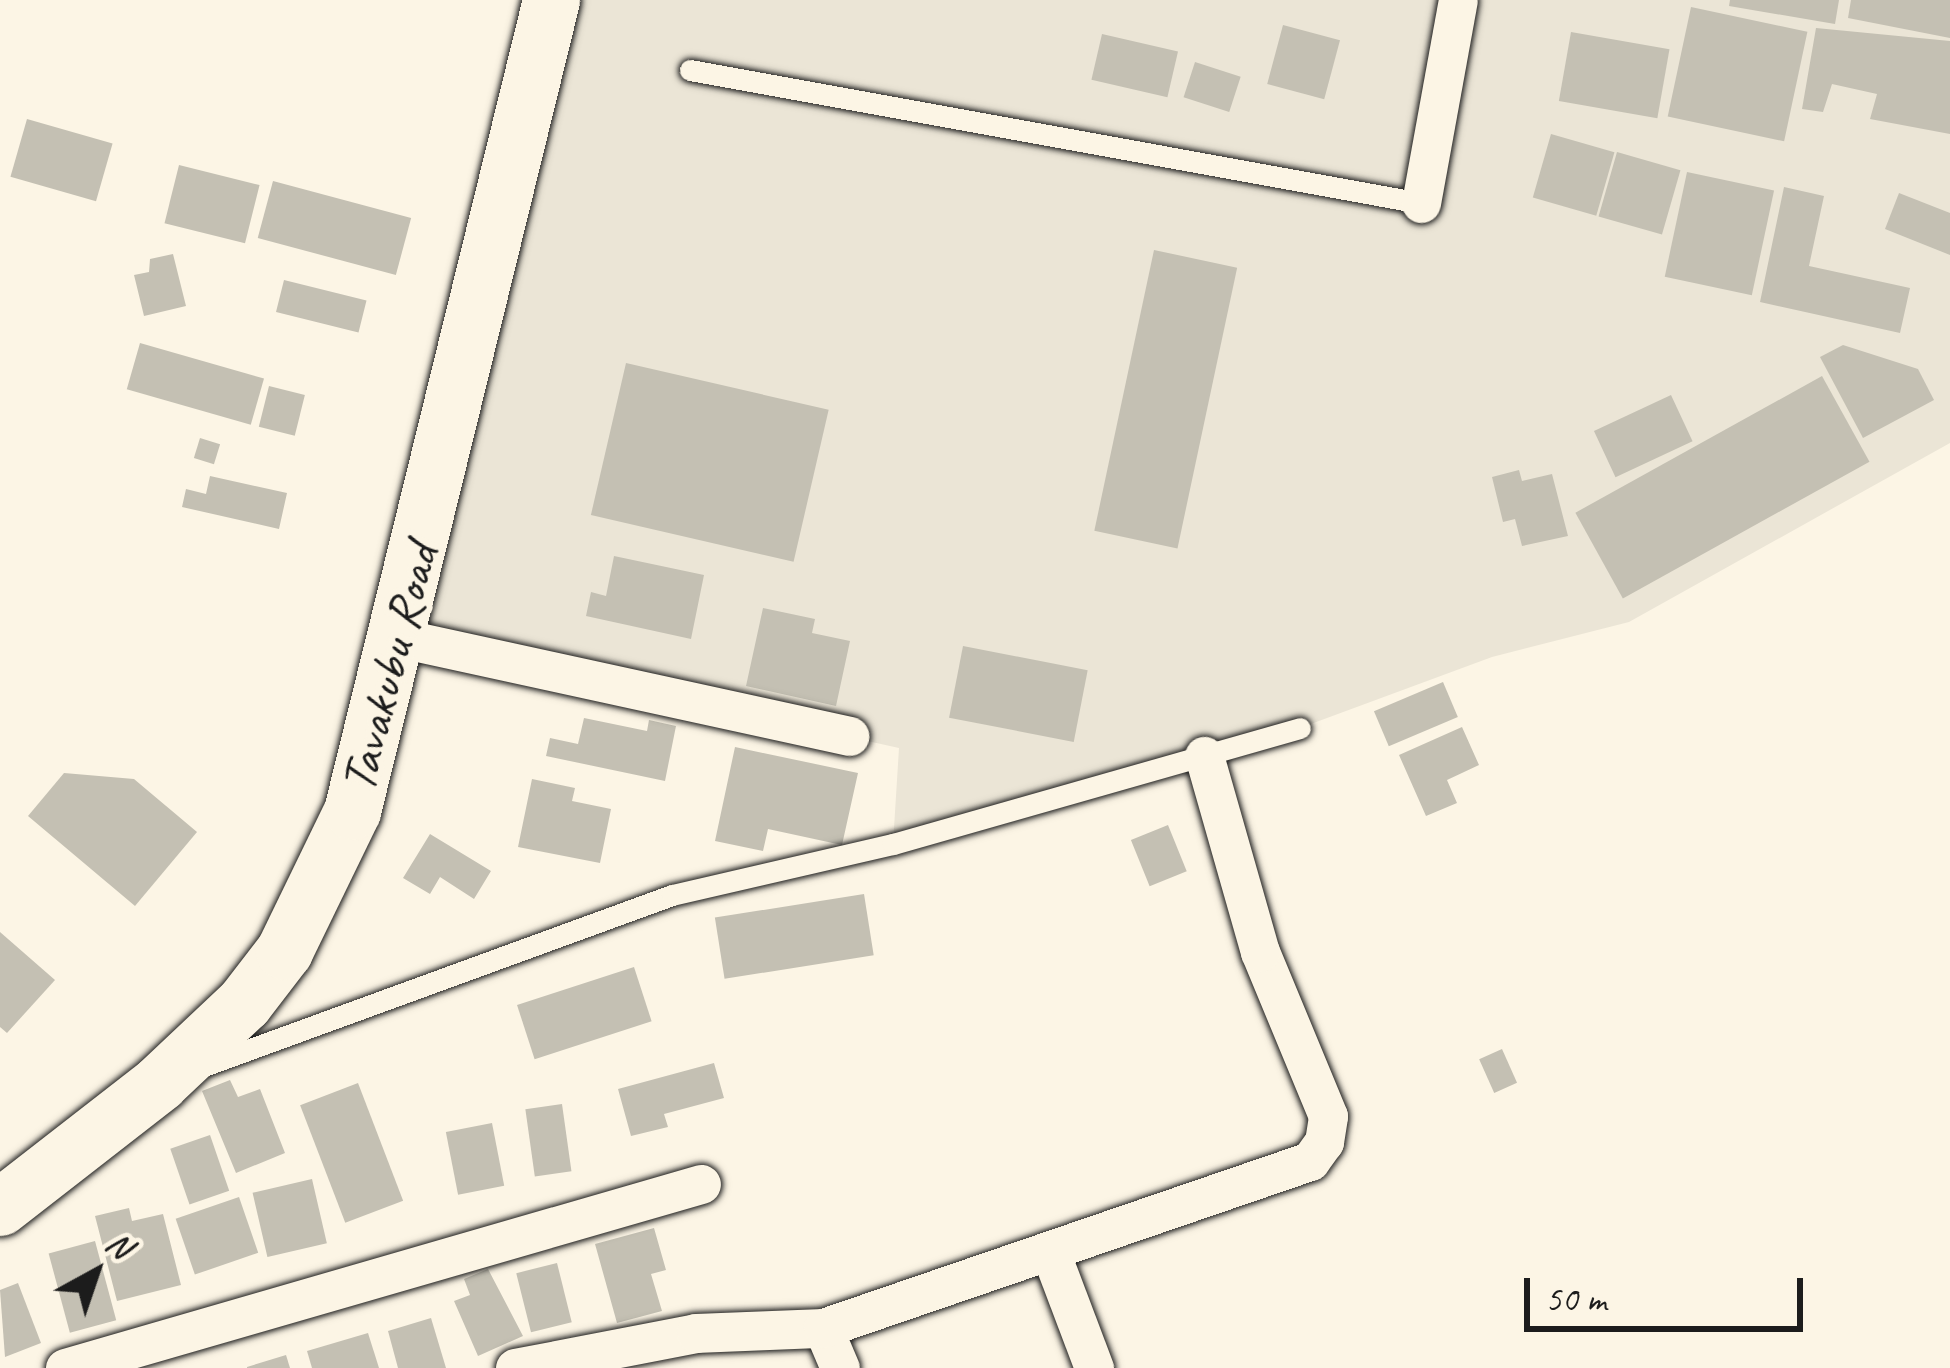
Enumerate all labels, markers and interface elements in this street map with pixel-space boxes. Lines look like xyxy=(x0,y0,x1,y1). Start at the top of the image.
street label: Tavakubu Road xyxy=(327,538,451,798)
north arrow xyxy=(36,1212,156,1332)
text: N xyxy=(98,1222,140,1267)
scale bar xyxy=(1530,1254,1809,1328)
text: 50 m xyxy=(1545,1276,1606,1322)

